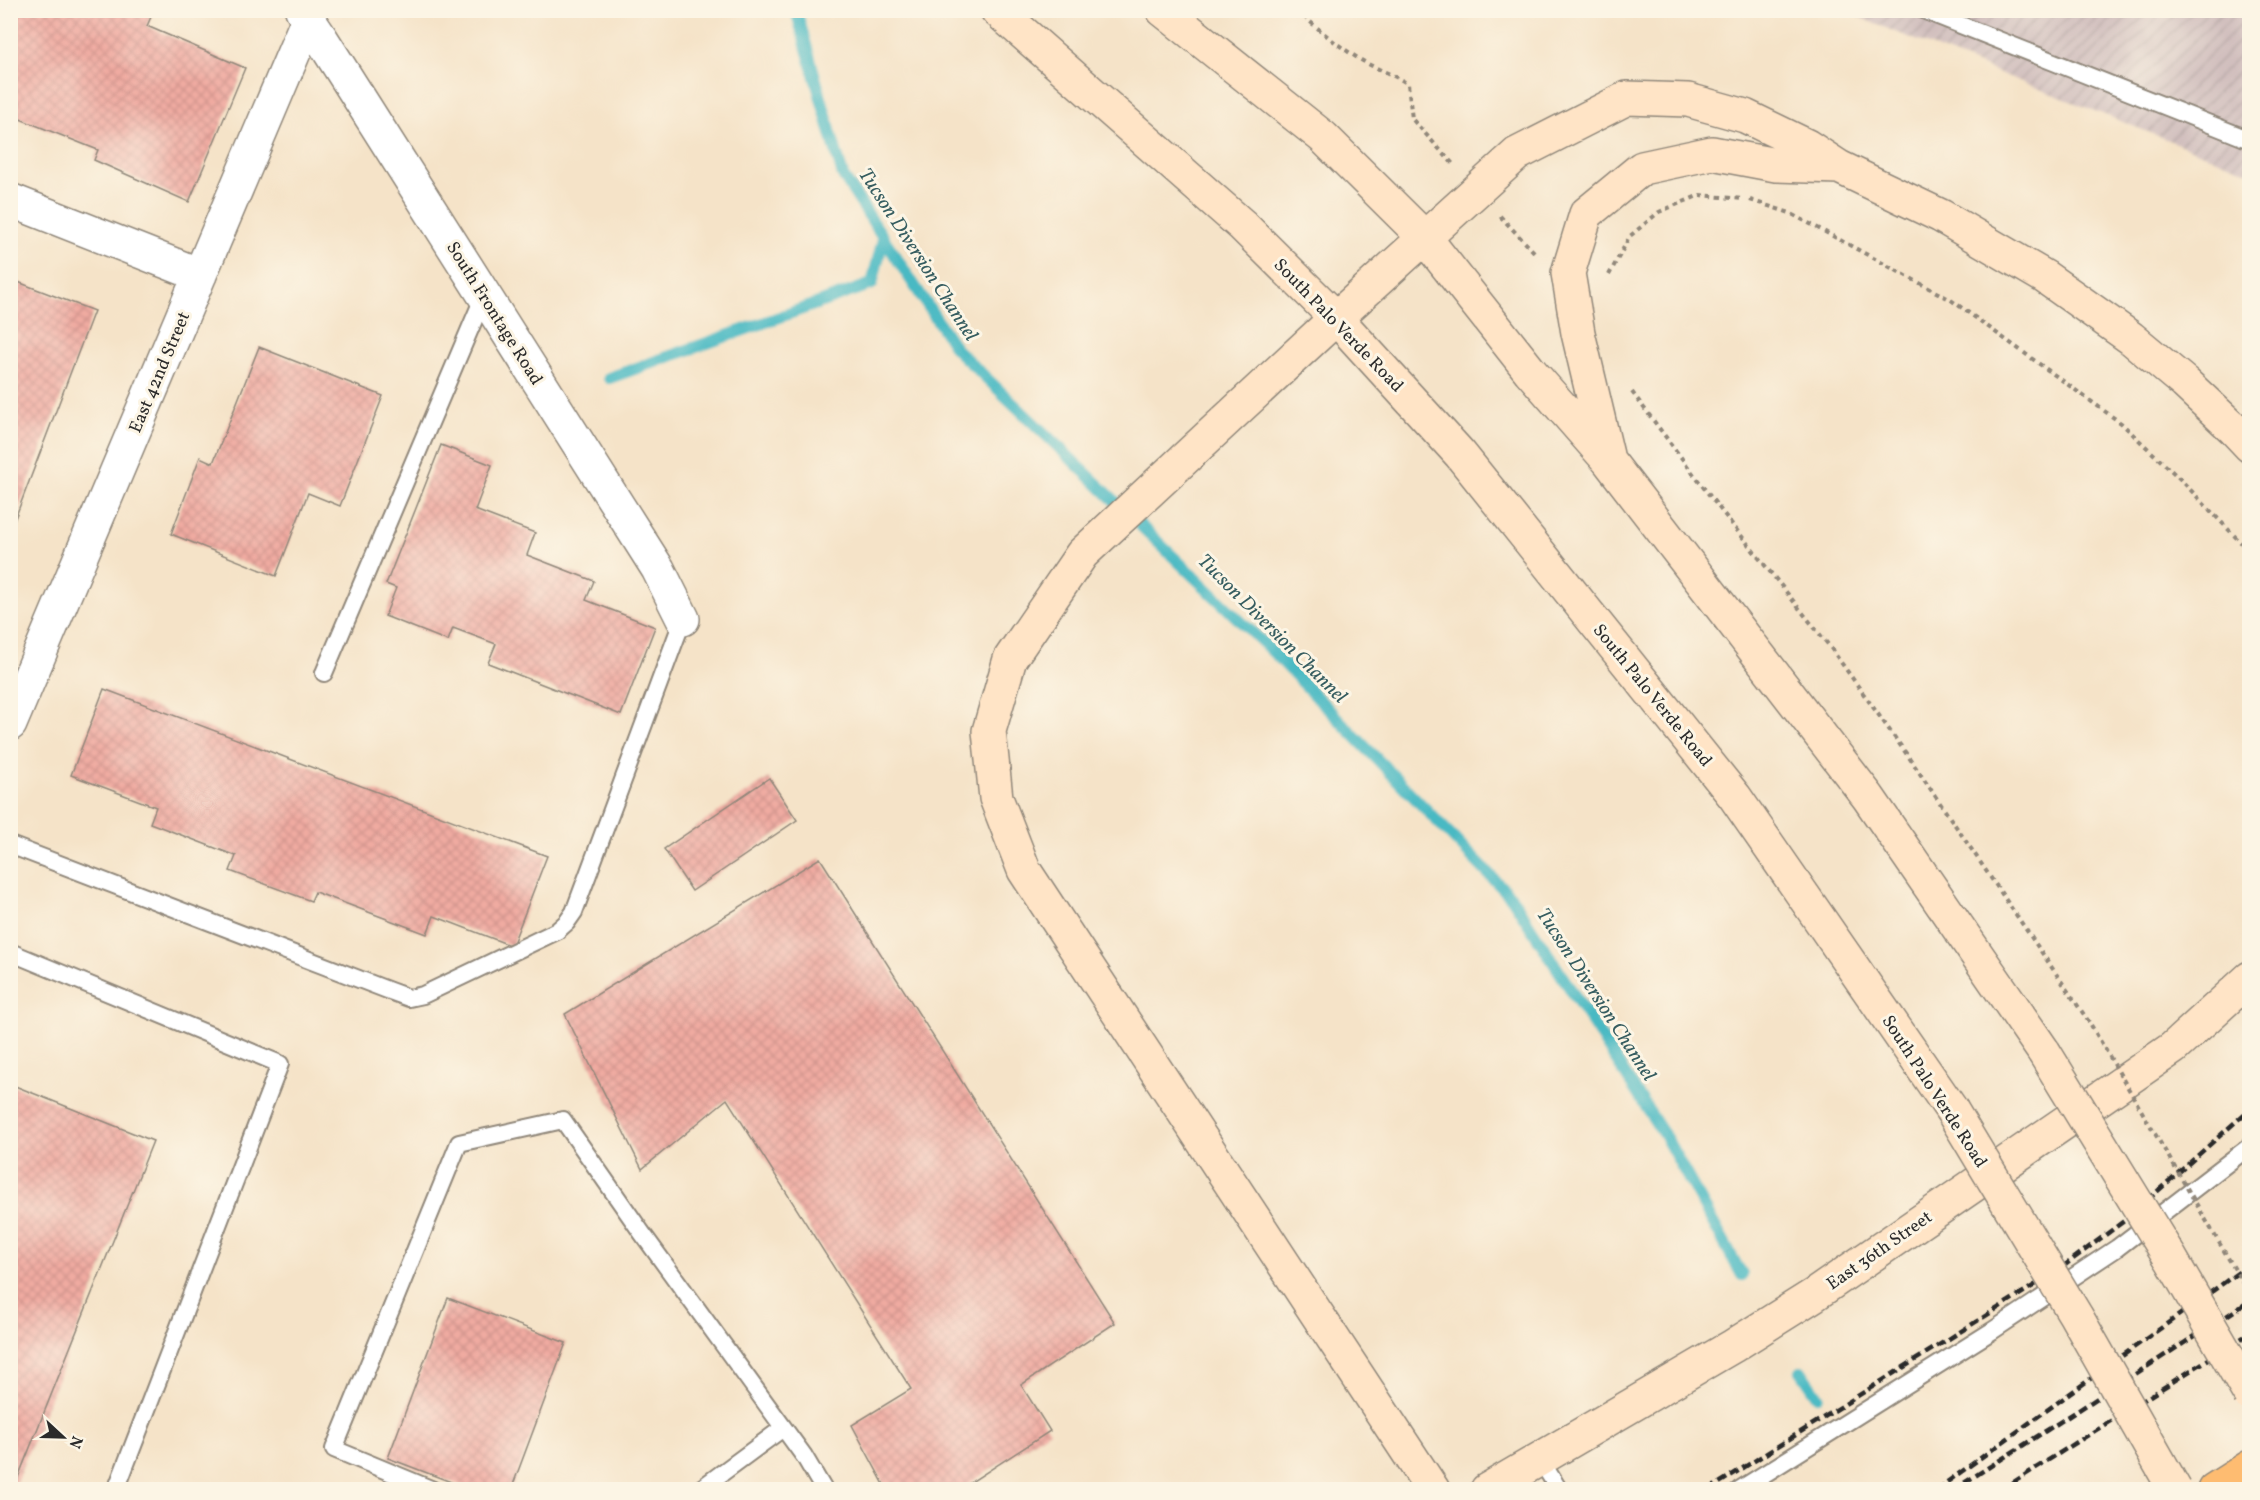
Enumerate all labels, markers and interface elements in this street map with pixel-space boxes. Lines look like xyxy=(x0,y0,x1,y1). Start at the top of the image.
water label: Tucson Diversion Channel xyxy=(851,163,984,347)
street label: South Frontage Road xyxy=(439,237,548,390)
street label: South Palo Verde Road xyxy=(1267,254,1409,399)
street label: East 42nd Street xyxy=(124,308,197,437)
water label: Tucson Diversion Channel xyxy=(1191,548,1353,710)
street label: South Palo Verde Road xyxy=(1586,619,1717,773)
water label: Tucson Diversion Channel xyxy=(1529,903,1662,1087)
street label: South Palo Verde Road xyxy=(1875,1011,1993,1173)
street label: East 36th Street xyxy=(1822,1206,1938,1297)
north arrow xyxy=(33,1407,93,1467)
text: N xyxy=(63,1432,87,1452)

